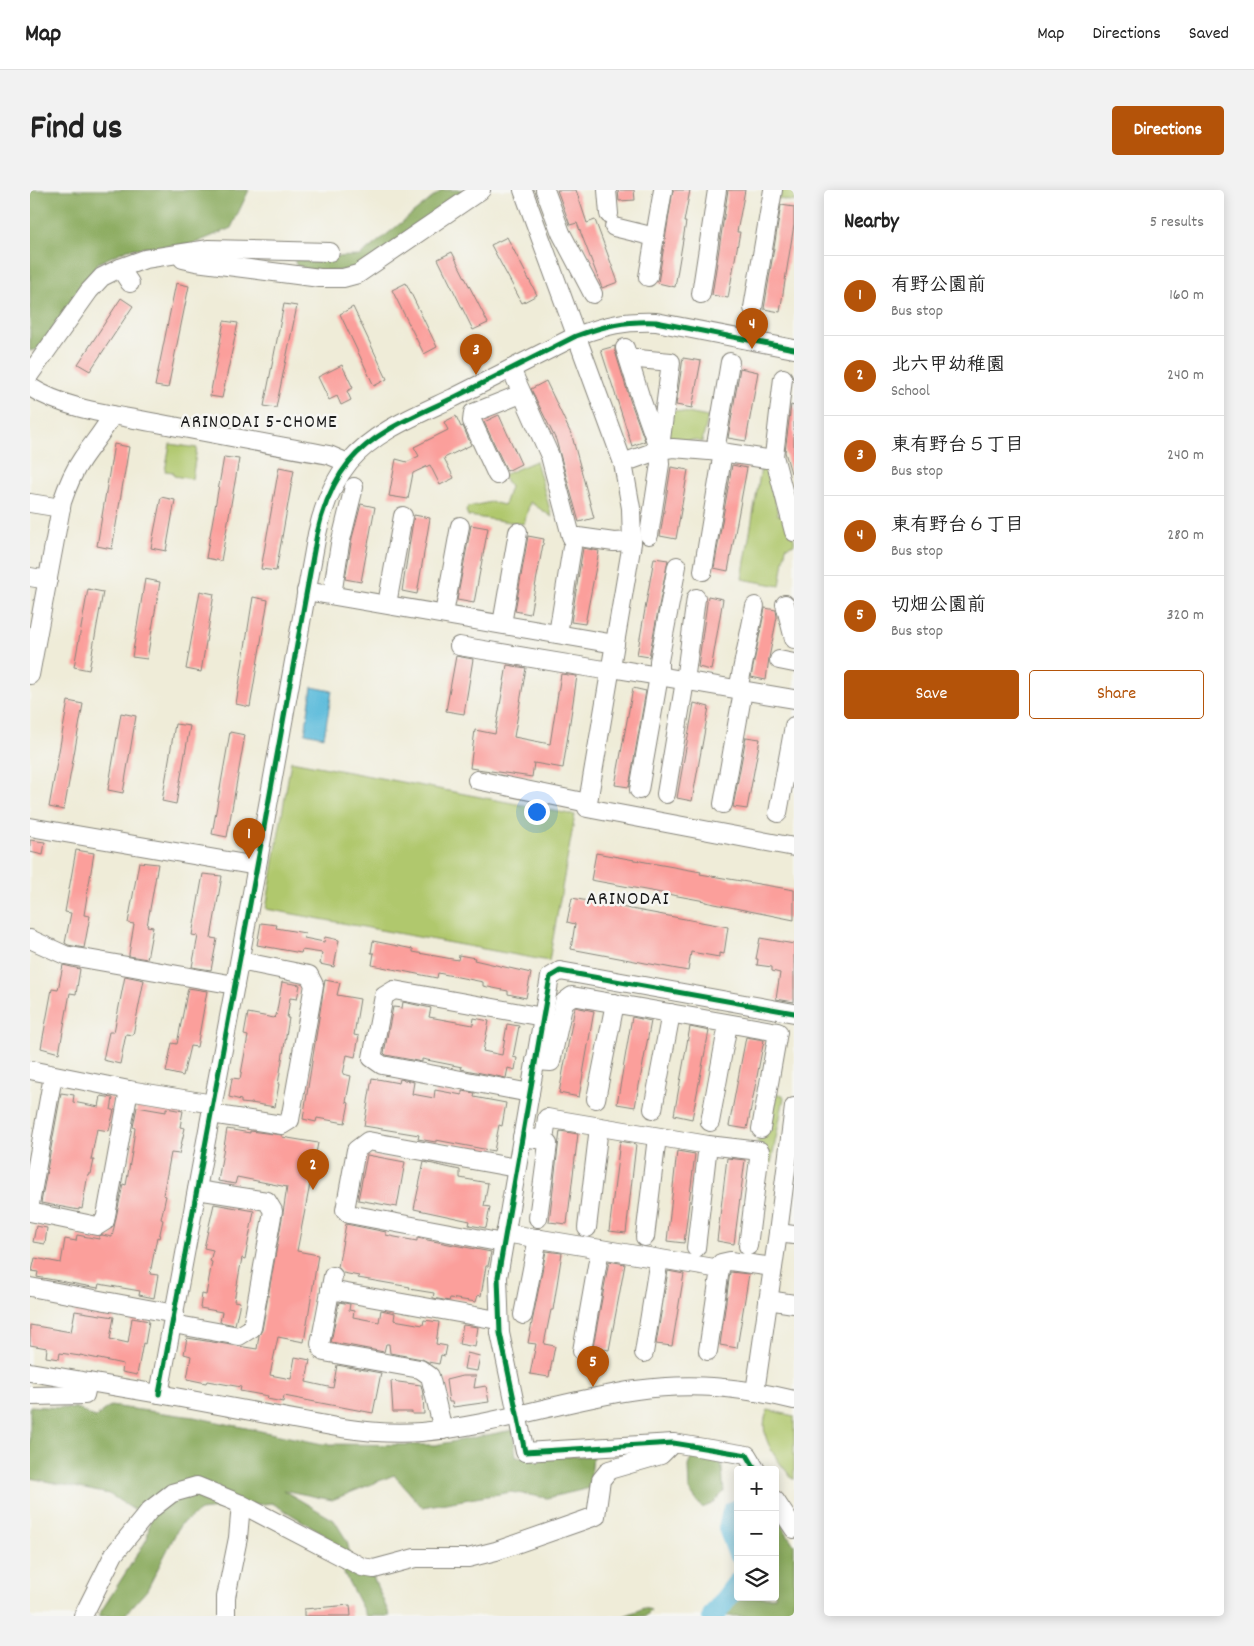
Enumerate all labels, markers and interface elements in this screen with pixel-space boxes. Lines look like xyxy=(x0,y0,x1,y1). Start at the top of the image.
text: Map xyxy=(25,18,61,52)
text: Map xyxy=(1037,22,1064,47)
text: Directions xyxy=(1092,22,1161,47)
text: Saved xyxy=(1189,22,1229,47)
text: Find us xyxy=(30,105,122,155)
button: Directions xyxy=(1112,106,1224,155)
text: Nearby xyxy=(844,208,899,238)
text: 5 results xyxy=(1150,211,1204,234)
text: 有野公園前 xyxy=(891,273,986,300)
text: 1 xyxy=(858,284,862,307)
text: 160 m xyxy=(1169,284,1204,307)
text: Bus stop xyxy=(891,300,943,323)
pin: 4 xyxy=(736,308,768,349)
pin: 3 xyxy=(460,334,492,375)
text: 北六甲幼稚園 xyxy=(891,353,1005,380)
text: 2 xyxy=(857,364,864,387)
text: 240 m xyxy=(1167,364,1204,387)
text: School xyxy=(891,380,930,403)
district label: ARINODAI 5-CHOME xyxy=(180,410,338,437)
text: 東有野台５丁目 xyxy=(891,433,1024,460)
text: 3 xyxy=(856,444,864,467)
text: 240 m xyxy=(1167,444,1204,467)
text: Bus stop xyxy=(891,460,943,483)
text: 東有野台６丁目 xyxy=(891,513,1024,540)
text: 4 xyxy=(857,524,863,547)
text: 280 m xyxy=(1167,524,1204,547)
text: Bus stop xyxy=(891,540,943,563)
text: 切畑公園前 xyxy=(891,593,986,620)
text: 5 xyxy=(856,604,864,627)
text: 320 m xyxy=(1167,604,1204,627)
text: Bus stop xyxy=(891,620,943,643)
button: Save xyxy=(844,670,1019,719)
button: Share xyxy=(1029,670,1204,719)
your location xyxy=(524,799,550,825)
pin: 1 xyxy=(233,818,265,859)
district label: ARINODAI xyxy=(586,886,670,914)
pin: 2 xyxy=(297,1149,329,1190)
pin: 5 xyxy=(577,1346,609,1387)
map controls xyxy=(734,1466,779,1601)
button: + xyxy=(734,1466,779,1511)
button: − xyxy=(734,1511,779,1556)
button: layers xyxy=(734,1556,779,1601)

